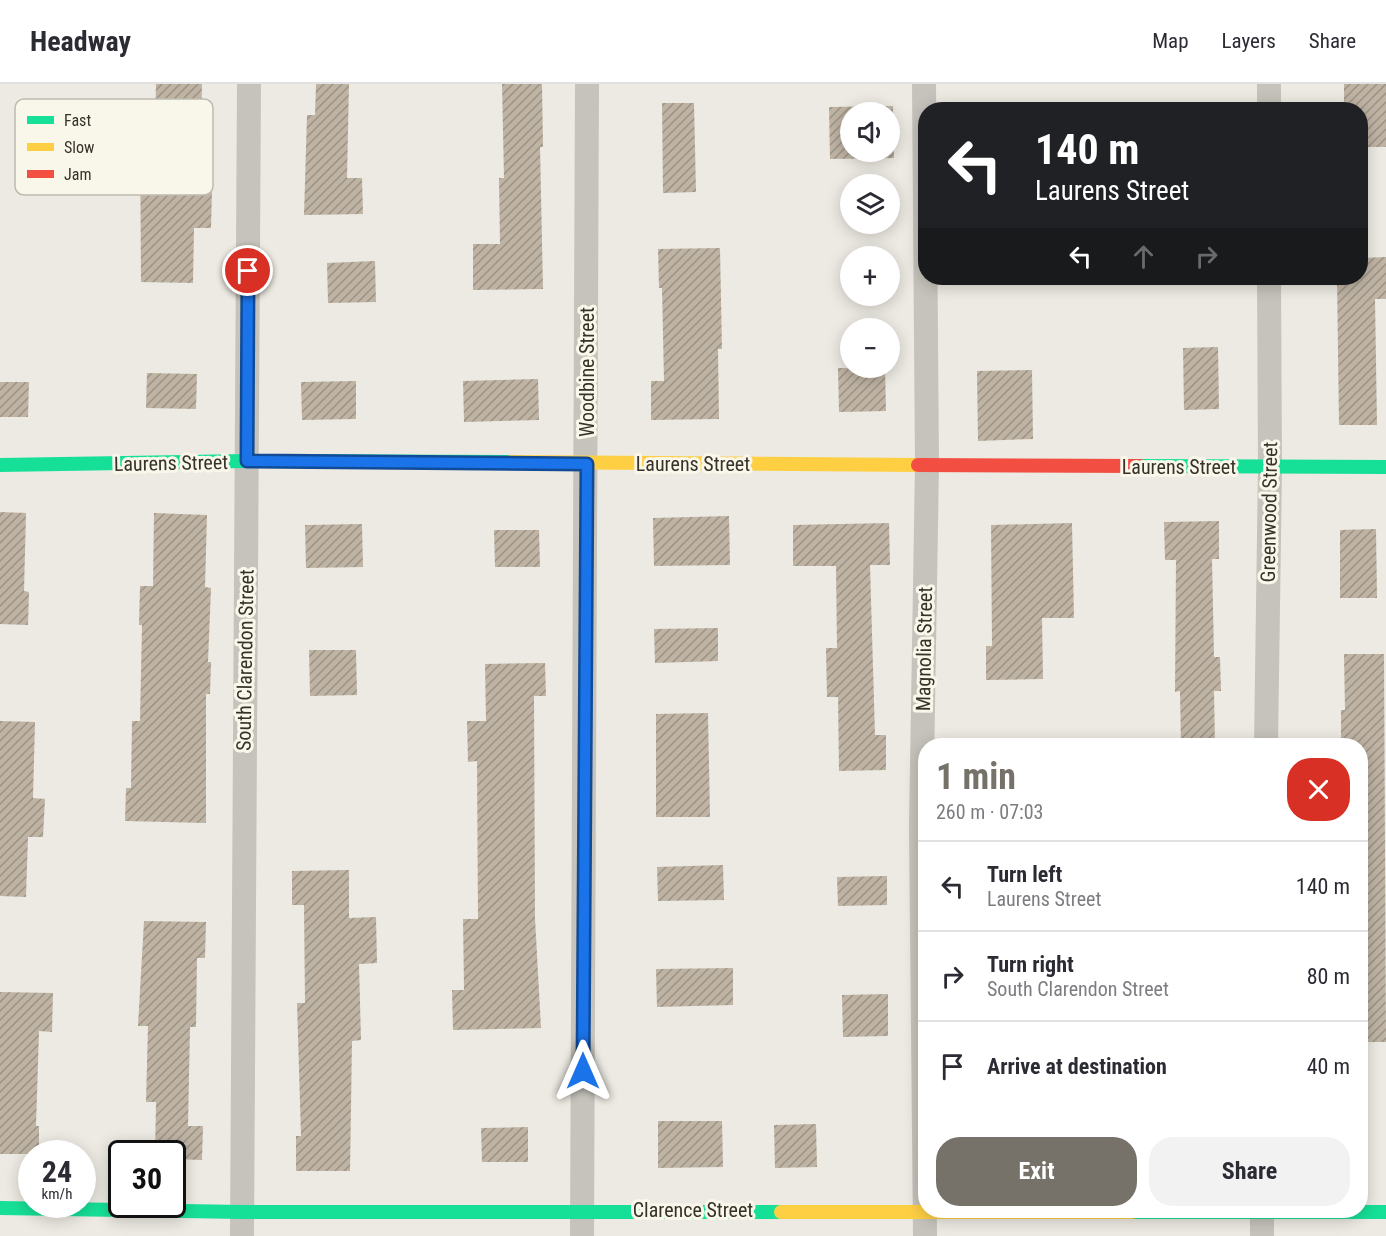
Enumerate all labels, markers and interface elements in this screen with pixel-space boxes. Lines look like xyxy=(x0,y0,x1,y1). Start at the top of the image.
text: Headway xyxy=(30,25,131,58)
text: Map xyxy=(1152,29,1189,53)
text: Layers xyxy=(1222,29,1276,53)
text: Share xyxy=(1309,29,1356,53)
legend xyxy=(15,99,213,195)
map controls xyxy=(840,102,900,378)
button: sound xyxy=(840,102,900,162)
text: Fast xyxy=(64,111,91,130)
text: 140 m xyxy=(1035,125,1140,174)
icon: left xyxy=(936,126,1014,204)
text: Slow xyxy=(64,138,94,157)
text: Jam xyxy=(64,165,91,184)
button: layers xyxy=(840,174,900,234)
text: Laurens Street xyxy=(1035,175,1189,207)
icon: left xyxy=(1064,240,1097,273)
icon: ahead xyxy=(1127,240,1160,273)
icon: right xyxy=(1190,240,1223,273)
pin xyxy=(222,245,273,296)
button: + xyxy=(840,246,900,306)
icon: arrive xyxy=(231,254,264,287)
street label: Woodbine Street xyxy=(575,307,599,437)
button: − xyxy=(840,318,900,378)
street label: Greenwood Street xyxy=(1256,441,1282,583)
street label: Laurens Street xyxy=(114,450,228,476)
street label: Laurens Street xyxy=(636,452,750,476)
street label: Laurens Street xyxy=(1122,455,1236,479)
street label: South Clarendon Street xyxy=(231,569,259,751)
street label: Magnolia Street xyxy=(911,586,937,711)
text: 1 min xyxy=(936,756,1016,798)
button: close xyxy=(1287,758,1350,821)
text: 260 m · 07:03 xyxy=(936,800,1043,824)
text: Turn left xyxy=(987,862,1062,887)
icon: left xyxy=(936,870,969,903)
text: 140 m xyxy=(1296,874,1350,899)
text: Laurens Street xyxy=(987,887,1101,911)
text: Turn right xyxy=(987,952,1074,977)
icon: right xyxy=(936,960,969,993)
text: 80 m xyxy=(1307,964,1350,989)
text: South Clarendon Street xyxy=(987,977,1169,1001)
position arrow xyxy=(551,1039,615,1103)
icon: arrive xyxy=(936,1050,969,1083)
text: Arrive at destination xyxy=(987,1054,1167,1079)
text: 40 m xyxy=(1307,1054,1350,1079)
button: Exit xyxy=(936,1137,1137,1206)
button: Share xyxy=(1149,1137,1350,1206)
speed limit sign: 30 xyxy=(108,1140,186,1218)
text: 24 xyxy=(42,1154,72,1189)
text: km/h xyxy=(42,1185,72,1203)
street label: Clarence Street xyxy=(633,1198,753,1222)

